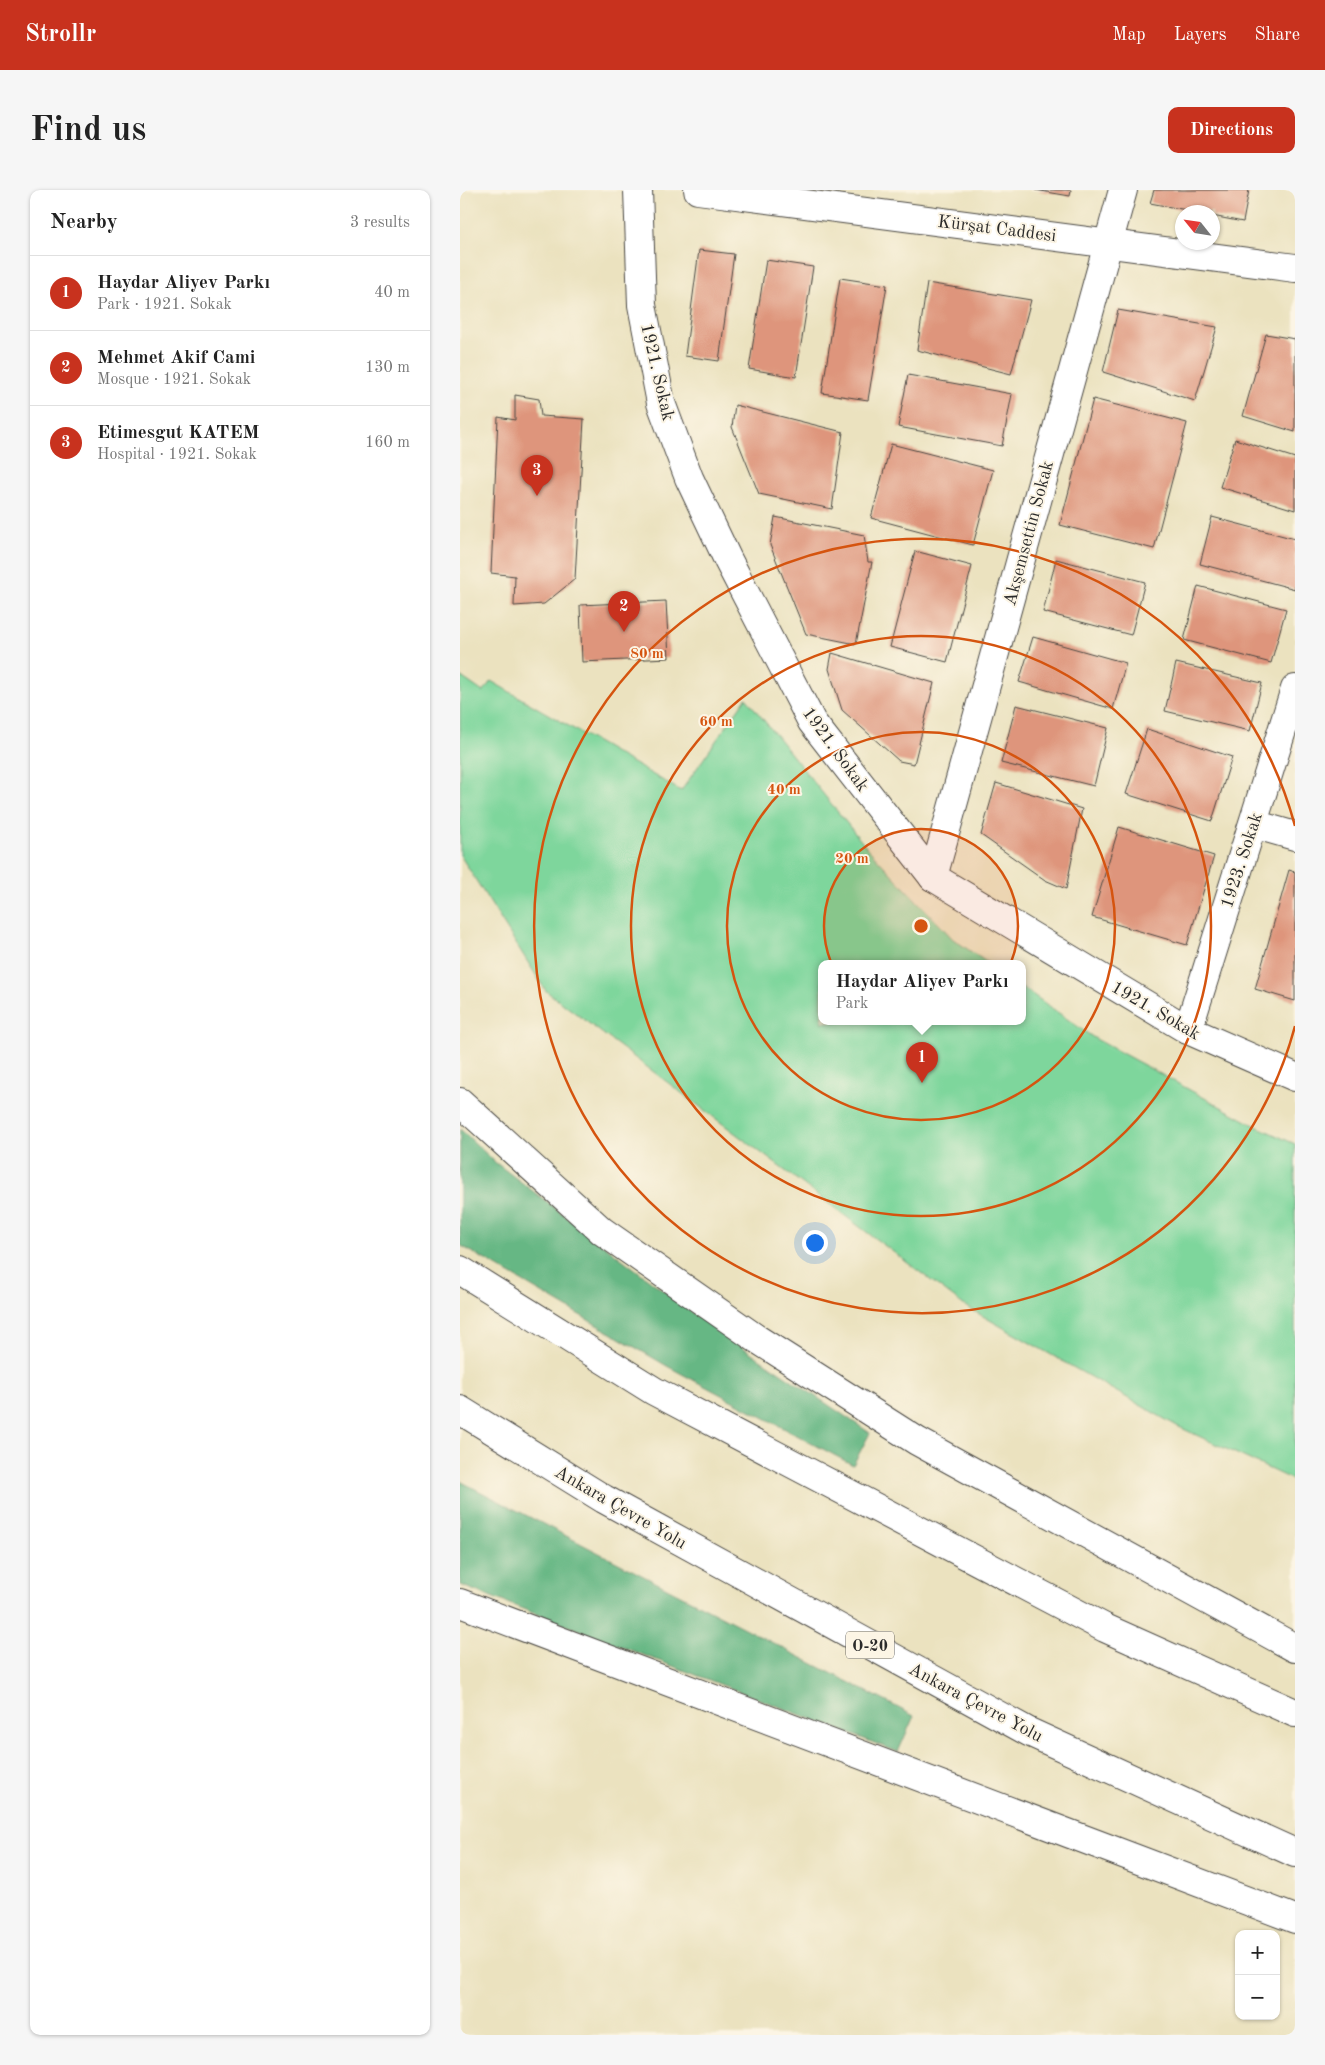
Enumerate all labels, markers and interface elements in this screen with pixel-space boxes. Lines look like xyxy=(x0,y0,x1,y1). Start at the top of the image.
text: Strollr xyxy=(25,23,96,47)
text: Map xyxy=(1112,26,1146,44)
text: Layers xyxy=(1174,26,1226,44)
text: Share xyxy=(1254,26,1300,44)
button: Directions xyxy=(1168,107,1295,153)
text: Find us xyxy=(30,113,146,148)
north arrow xyxy=(1175,205,1220,250)
text: Nearby xyxy=(50,212,118,233)
street label: Kürşat Caddesi xyxy=(937,213,1057,245)
text: 3 results xyxy=(350,215,410,231)
text: Haydar Aliyev Parkı xyxy=(97,274,270,293)
text: 1 xyxy=(61,285,71,301)
text: 40 m xyxy=(374,285,410,301)
text: Park · 1921. Sokak xyxy=(97,297,232,313)
street label: 1921. Sokak xyxy=(637,322,677,423)
text: Mehmet Akif Cami xyxy=(97,349,256,368)
text: 2 xyxy=(61,360,71,376)
text: 130 m xyxy=(365,360,410,376)
text: Mosque · 1921. Sokak xyxy=(97,372,251,388)
text: Etimesgut KATEM xyxy=(97,424,259,443)
text: 3 xyxy=(61,435,71,451)
text: 160 m xyxy=(365,435,410,451)
text: Hospital · 1921. Sokak xyxy=(97,447,257,463)
pin: 3 xyxy=(521,455,553,496)
street label: Akşemsettin Sokak xyxy=(1001,459,1057,608)
pin: 2 xyxy=(608,591,640,632)
text: 80 m xyxy=(630,647,664,662)
street label: 1921. Sokak xyxy=(799,704,872,795)
text: 60 m xyxy=(699,715,733,730)
text: 40 m xyxy=(767,783,801,798)
street label: 1923. Sokak xyxy=(1218,810,1266,910)
text: 20 m xyxy=(835,852,869,867)
centre of rings xyxy=(912,917,930,935)
popup xyxy=(818,960,1026,1025)
text: Haydar Aliyev Parkı xyxy=(835,973,1009,992)
street label: 1921. Sokak xyxy=(1108,978,1203,1044)
text: Park xyxy=(835,996,868,1012)
pin: 1 xyxy=(906,1042,938,1083)
your location xyxy=(802,1230,828,1256)
street label: Ankara Çevre Yolu xyxy=(552,1463,690,1553)
road number: O-20 xyxy=(846,1632,894,1658)
street label: Ankara Çevre Yolu xyxy=(906,1660,1046,1746)
map controls xyxy=(1235,1930,1280,2020)
button: + xyxy=(1235,1930,1280,1975)
button: − xyxy=(1235,1975,1280,2020)

